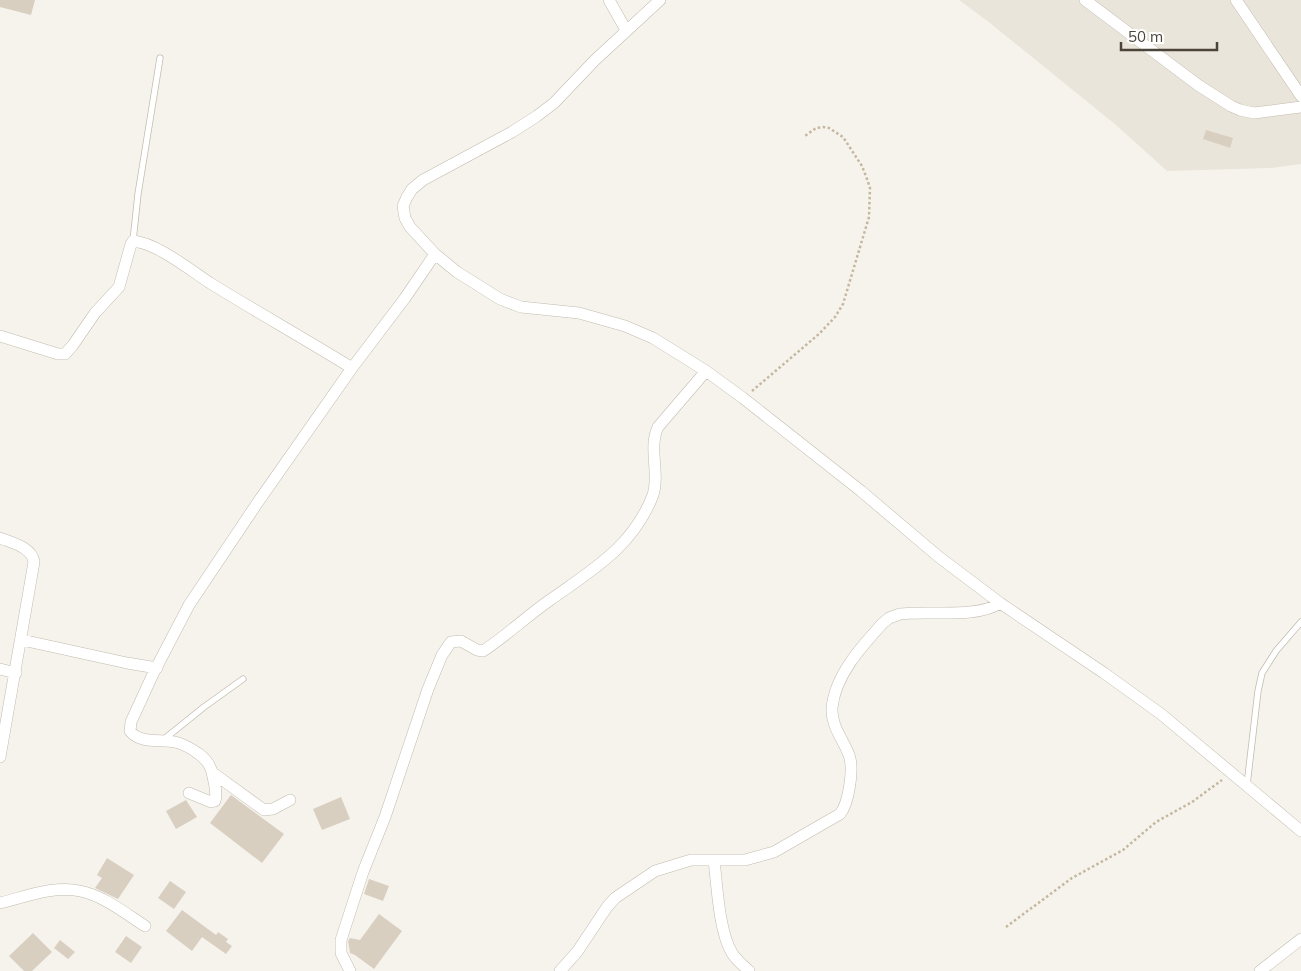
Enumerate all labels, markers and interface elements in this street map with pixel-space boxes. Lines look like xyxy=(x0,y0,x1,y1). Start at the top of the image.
scale bar xyxy=(1121,20,1217,52)
text: 50 m xyxy=(1128,27,1163,46)

